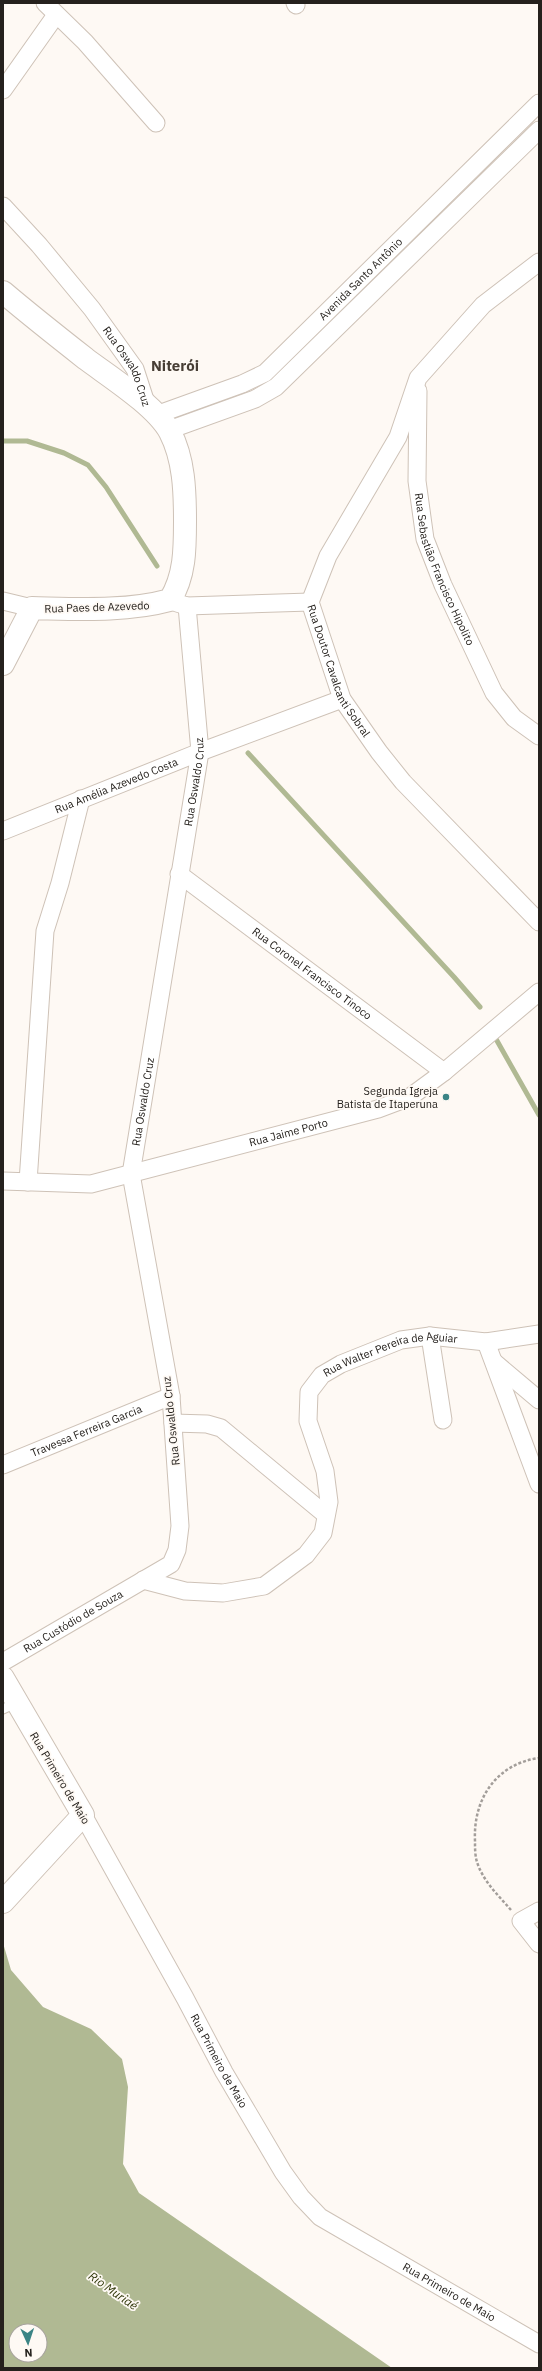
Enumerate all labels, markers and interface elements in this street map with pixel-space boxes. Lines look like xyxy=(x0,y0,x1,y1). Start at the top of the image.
street label: Avenida Santo Antônio xyxy=(316,235,405,323)
street label: Rua Oswaldo Cruz xyxy=(100,324,154,408)
district label: Niterói xyxy=(151,356,199,375)
street label: Rua Sebastião Francisco Hipolito xyxy=(412,492,478,648)
street label: Rua Paes de Azevedo xyxy=(44,598,150,616)
street label: Rua Doutor Cavalcanti Sobral xyxy=(304,603,373,740)
street label: Rua Oswaldo Cruz xyxy=(181,737,207,827)
street label: Rua Amélia Azevedo Costa xyxy=(53,755,180,817)
street label: Rua Coronel Francisco Tinoco xyxy=(249,924,375,1023)
street label: Rua Oswaldo Cruz xyxy=(129,1056,157,1147)
place label: Segunda Igreja Batista de Itaperuna xyxy=(337,1084,438,1111)
marker: Segunda Igreja Batista de Itaperuna xyxy=(441,1092,451,1102)
street label: Rua Jaime Porto xyxy=(247,1115,329,1149)
street label: Rua Walter Pereira de Aguiar xyxy=(320,1329,458,1380)
street label: Rua Oswaldo Cruz xyxy=(159,1376,183,1466)
street label: Travessa Ferreira Garcia xyxy=(29,1402,144,1460)
street label: Rua Custódio de Souza xyxy=(21,1587,125,1656)
street label: Rua Primeiro de Maio xyxy=(27,1729,93,1827)
street label: Rua Primeiro de Maio xyxy=(188,2011,251,2110)
street label: Rua Primeiro de Maio xyxy=(400,2260,498,2324)
water label: Rio Muriaé xyxy=(86,2268,141,2313)
north arrow xyxy=(8,2323,48,2363)
text: N xyxy=(24,2346,33,2360)

